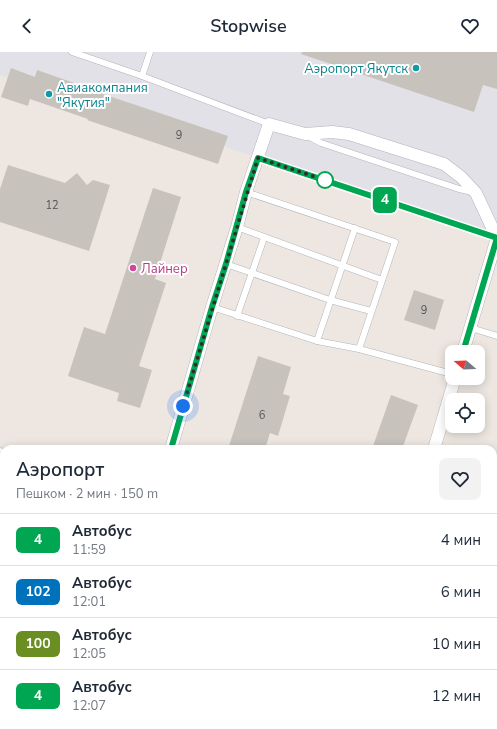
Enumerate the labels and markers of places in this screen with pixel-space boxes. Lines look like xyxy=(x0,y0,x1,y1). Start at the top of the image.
place label: Аэропорт Якутск xyxy=(304,60,408,78)
marker: Аэропорт Якутск xyxy=(411,63,421,73)
place label: Авиакомпания "Якутия" xyxy=(57,79,148,112)
marker: Авиакомпания "Якутия" xyxy=(44,89,54,99)
unlabelled marker xyxy=(316,171,334,189)
place label: Лайнер xyxy=(141,260,188,278)
marker: Лайнер xyxy=(128,263,138,273)

